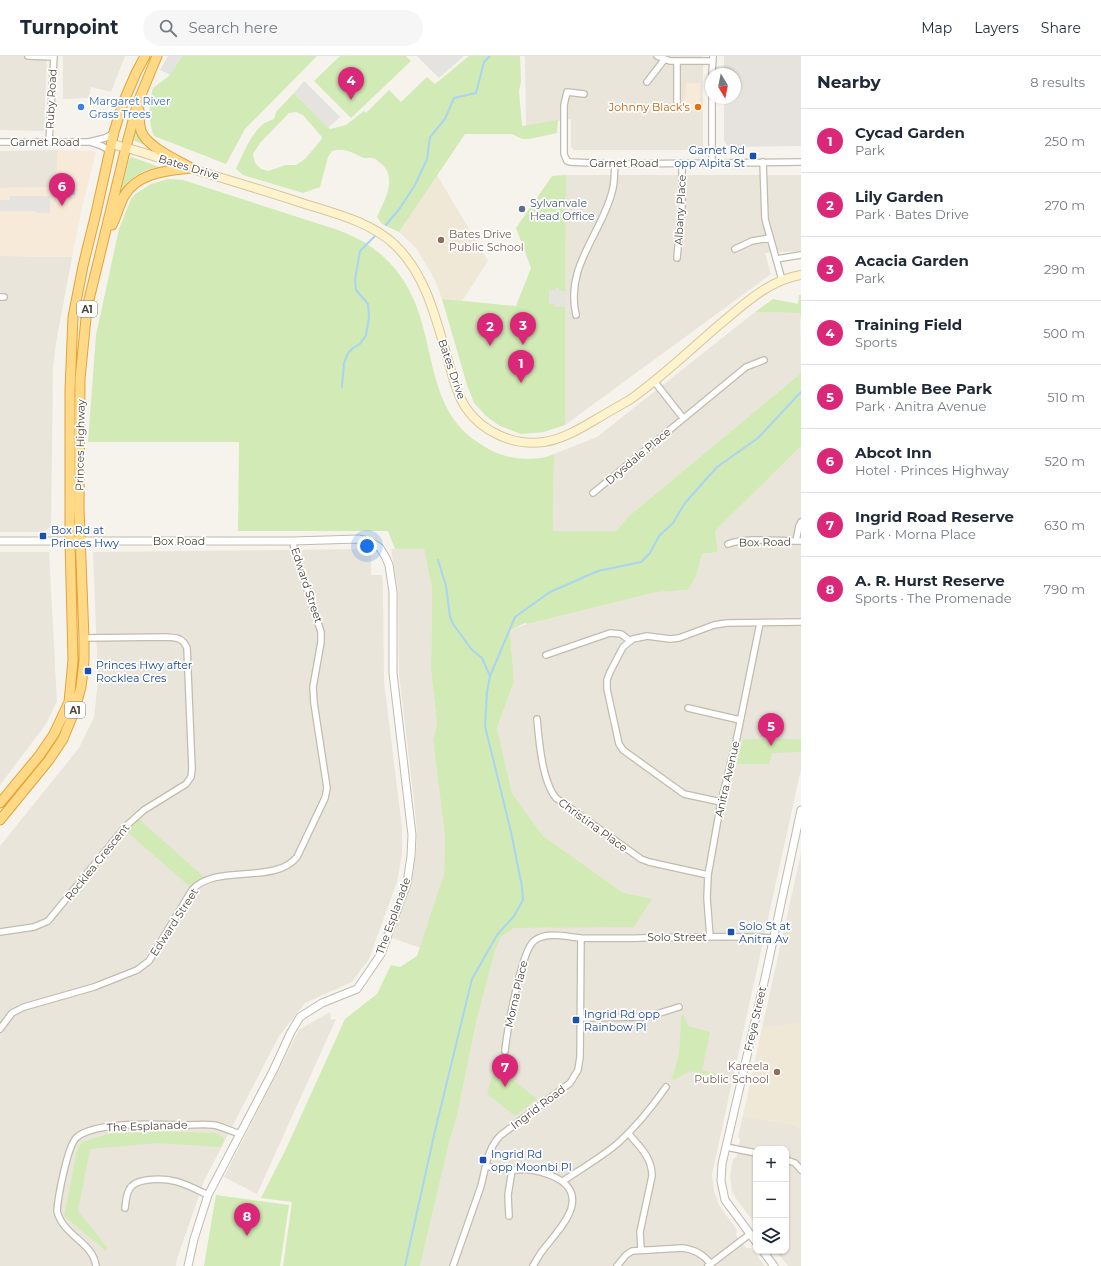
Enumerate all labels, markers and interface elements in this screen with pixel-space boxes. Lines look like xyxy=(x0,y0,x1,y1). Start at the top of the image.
search box xyxy=(143,10,423,46)
text: Turnpoint xyxy=(20,16,119,39)
icon: search xyxy=(157,17,179,39)
text: Search here xyxy=(189,18,278,37)
text: Map xyxy=(921,19,952,37)
text: Layers xyxy=(974,19,1019,37)
text: Share xyxy=(1041,19,1081,37)
pin: 4 xyxy=(338,67,364,100)
north arrow xyxy=(705,68,741,104)
street label: Ruby Road xyxy=(42,69,60,129)
text: Nearby xyxy=(817,72,881,92)
text: 8 results xyxy=(1030,74,1085,90)
place label: Margaret River Grass Trees xyxy=(89,94,170,121)
place label: Johnny Black's xyxy=(608,100,691,114)
marker: Margaret River Grass Trees xyxy=(76,102,86,112)
marker: Johnny Black's xyxy=(693,102,703,112)
text: Cycad Garden xyxy=(855,123,965,142)
text: 1 xyxy=(827,133,833,149)
text: 250 m xyxy=(1044,133,1085,149)
street label: Garnet Road xyxy=(10,135,80,149)
text: Park xyxy=(855,142,885,158)
place label: Garnet Rd opp Alpita St xyxy=(674,143,746,170)
street label: Bates Drive xyxy=(157,151,221,183)
marker: Garnet Rd opp Alpita St xyxy=(748,151,758,161)
street label: Garnet Road xyxy=(589,156,659,170)
pin: 6 xyxy=(49,173,75,206)
street label: Albany Place xyxy=(671,174,689,246)
text: Lily Garden xyxy=(855,187,944,206)
place label: Sylvanvale Head Office xyxy=(530,196,595,223)
text: 2 xyxy=(826,197,834,213)
text: 270 m xyxy=(1044,197,1085,213)
marker: Sylvanvale Head Office xyxy=(517,204,527,214)
text: Park · Bates Drive xyxy=(855,206,969,222)
place label: Bates Drive Public School xyxy=(449,227,524,254)
marker: Bates Drive Public School xyxy=(436,235,446,245)
text: Acacia Garden xyxy=(855,251,969,270)
text: 3 xyxy=(826,261,834,277)
text: 290 m xyxy=(1044,261,1085,277)
text: Park xyxy=(855,270,885,286)
road number: A1 xyxy=(77,301,97,317)
pin: 3 xyxy=(510,312,536,345)
pin: 2 xyxy=(477,313,503,346)
text: Training Field xyxy=(855,315,962,334)
text: 4 xyxy=(826,325,834,341)
text: 500 m xyxy=(1043,325,1085,341)
text: Sports xyxy=(855,334,897,350)
street label: Bates Drive xyxy=(435,337,469,401)
pin: 1 xyxy=(508,350,534,383)
text: Bumble Bee Park xyxy=(855,379,992,398)
text: 5 xyxy=(826,389,834,405)
text: 510 m xyxy=(1047,389,1085,405)
text: Park · Anitra Avenue xyxy=(855,398,986,414)
street label: Princes Highway xyxy=(72,399,88,491)
street label: Drysdale Place xyxy=(602,424,674,487)
text: Abcot Inn xyxy=(855,443,932,462)
text: 6 xyxy=(826,453,834,469)
text: 520 m xyxy=(1045,453,1085,469)
text: Hotel · Princes Highway xyxy=(855,462,1009,478)
text: Ingrid Road Reserve xyxy=(855,507,1014,526)
text: 7 xyxy=(826,517,834,533)
text: 630 m xyxy=(1044,517,1085,533)
place label: Box Rd at Princes Hwy xyxy=(51,523,119,550)
text: Park · Morna Place xyxy=(855,526,976,542)
marker: Box Rd at Princes Hwy xyxy=(38,531,48,541)
street label: Box Road xyxy=(153,534,205,548)
street label: Box Road xyxy=(739,535,791,549)
your location xyxy=(357,536,377,556)
street label: Edward Street xyxy=(288,545,326,625)
text: A. R. Hurst Reserve xyxy=(855,571,1005,590)
text: 8 xyxy=(826,581,834,597)
text: 790 m xyxy=(1044,581,1085,597)
text: Sports · The Promenade xyxy=(855,590,1012,606)
place label: Princes Hwy after Rocklea Cres xyxy=(96,658,192,685)
marker: Princes Hwy after Rocklea Cres xyxy=(83,666,93,676)
road number: A1 xyxy=(65,702,85,718)
pin: 5 xyxy=(758,713,784,746)
street label: Anitra Avenue xyxy=(711,739,743,818)
street label: Christina Place xyxy=(556,795,631,855)
street label: Rocklea Crescent xyxy=(62,820,133,903)
street label: The Esplanade xyxy=(373,875,414,956)
street label: Edward Street xyxy=(147,885,202,959)
place label: Solo St at Anitra Av xyxy=(739,919,791,946)
marker: Solo St at Anitra Av xyxy=(726,927,736,937)
street label: Solo Street xyxy=(647,930,707,944)
street label: Morna Place xyxy=(501,959,531,1029)
street label: Freya Street xyxy=(741,985,769,1053)
place label: Ingrid Rd opp Rainbow Pl xyxy=(584,1007,660,1034)
marker: Ingrid Rd opp Rainbow Pl xyxy=(571,1015,581,1025)
pin: 7 xyxy=(492,1054,518,1087)
place label: Kareela Public School xyxy=(694,1059,769,1086)
marker: Kareela Public School xyxy=(772,1067,782,1077)
street label: Ingrid Road xyxy=(508,1082,568,1132)
street label: The Esplanade xyxy=(106,1118,188,1134)
map controls xyxy=(753,1146,789,1254)
button: + xyxy=(753,1146,789,1182)
place label: Ingrid Rd opp Moonbi Pl xyxy=(491,1147,572,1174)
marker: Ingrid Rd opp Moonbi Pl xyxy=(478,1155,488,1165)
button: − xyxy=(753,1182,789,1218)
pin: 8 xyxy=(234,1203,260,1236)
button: layers xyxy=(753,1218,789,1254)

